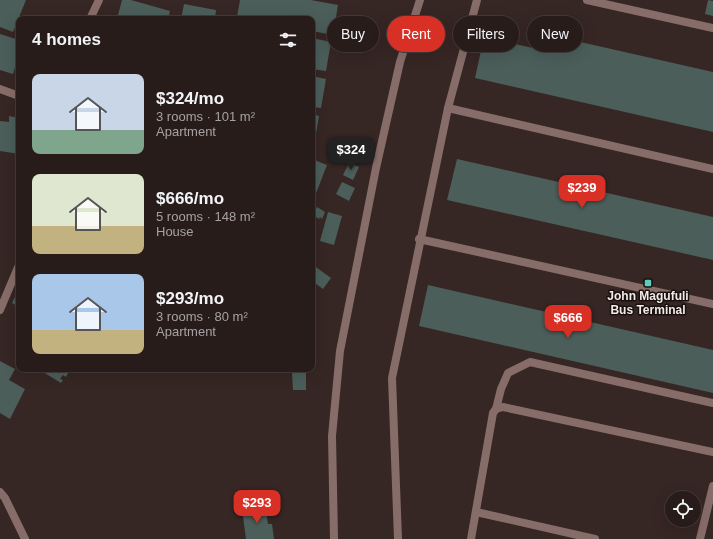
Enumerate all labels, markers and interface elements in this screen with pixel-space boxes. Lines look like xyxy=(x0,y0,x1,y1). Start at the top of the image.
chip: Buy xyxy=(327,16,379,52)
chip: Rent xyxy=(387,16,445,52)
chip: Filters xyxy=(453,16,519,52)
chip: New xyxy=(527,16,583,52)
icon: filters xyxy=(277,29,299,51)
text: 4 homes xyxy=(32,30,101,49)
text: $324/mo xyxy=(156,89,224,108)
icon: home xyxy=(64,90,112,138)
text: 3 rooms · 101 m² xyxy=(156,109,255,124)
text: Apartment xyxy=(156,124,216,139)
pin: $324 xyxy=(327,137,375,171)
text: $324 xyxy=(337,142,365,157)
pin: $239 xyxy=(558,175,606,209)
text: $239 xyxy=(568,180,596,195)
text: $666/mo xyxy=(156,189,224,208)
icon: home xyxy=(64,190,112,238)
text: 5 rooms · 148 m² xyxy=(156,209,255,224)
text: House xyxy=(156,224,194,239)
marker: John Magufuli Bus Terminal xyxy=(643,278,653,288)
text: $293/mo xyxy=(156,289,224,308)
place label: John Magufuli Bus Terminal xyxy=(607,289,689,317)
icon: home xyxy=(64,290,112,338)
pin: $666 xyxy=(544,305,592,339)
text: 3 rooms · 80 m² xyxy=(156,309,248,324)
text: $666 xyxy=(554,310,582,325)
text: Apartment xyxy=(156,324,216,339)
pin: $293 xyxy=(233,490,281,524)
map controls xyxy=(665,491,701,527)
button: locate xyxy=(665,491,701,527)
text: $293 xyxy=(243,495,271,510)

